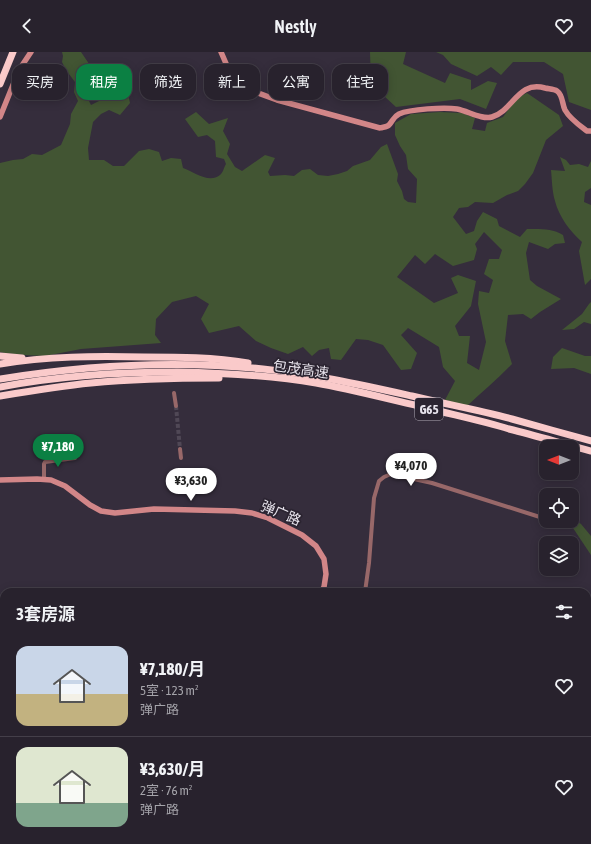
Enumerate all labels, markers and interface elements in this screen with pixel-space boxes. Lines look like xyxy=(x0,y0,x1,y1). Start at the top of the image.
icon: back xyxy=(16,15,38,37)
icon: heart xyxy=(553,15,575,37)
text: Nestly xyxy=(274,16,317,37)
chip: 买房 xyxy=(12,64,68,100)
chip: 租房 xyxy=(76,64,132,100)
chip: 筛选 xyxy=(140,64,196,100)
chip: 新上 xyxy=(204,64,260,100)
chip: 公寓 xyxy=(268,64,324,100)
chip: 住宅 xyxy=(332,64,388,100)
street label: 包茂高速 xyxy=(272,357,330,381)
road number: G65 xyxy=(415,398,443,420)
pin: ¥7,180 xyxy=(25,434,91,468)
text: ¥7,180 xyxy=(42,439,74,454)
north arrow xyxy=(539,440,579,480)
map controls xyxy=(539,440,579,576)
pin: ¥4,070 xyxy=(378,453,444,487)
text: ¥4,070 xyxy=(395,458,427,473)
pin: ¥3,630 xyxy=(158,468,224,502)
text: ¥3,630 xyxy=(175,473,207,488)
button: locate xyxy=(539,488,579,528)
street label: 弹广路 xyxy=(259,497,303,529)
button: layers xyxy=(539,536,579,576)
icon: filters xyxy=(553,601,575,623)
text: 3套房源 xyxy=(16,604,75,624)
text: ¥7,180/月 xyxy=(140,659,205,679)
icon: home xyxy=(48,662,96,710)
icon: heart xyxy=(553,675,575,697)
text: 5室 · 123 m² xyxy=(140,683,199,698)
text: 弹广路 xyxy=(140,702,179,717)
text: ¥3,630/月 xyxy=(140,759,205,779)
icon: home xyxy=(48,763,96,811)
icon: heart xyxy=(553,776,575,798)
text: 2室 · 76 m² xyxy=(140,783,192,798)
text: 弹广路 xyxy=(140,802,179,817)

